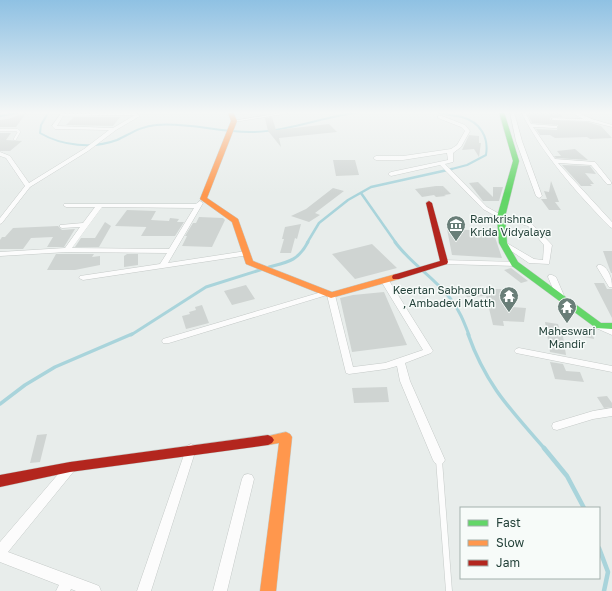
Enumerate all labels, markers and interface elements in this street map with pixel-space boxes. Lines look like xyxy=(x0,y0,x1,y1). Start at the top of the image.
place label: Ramkrishna Krida Vidyalaya xyxy=(470,212,551,238)
museum icon: Ramkrishna Krida Vidyalaya xyxy=(445,214,467,242)
place label: Keertan Sabhagruh , Ambadevi Matth xyxy=(393,283,495,309)
temple icon: Keertan Sabhagruh , Ambadevi Matth xyxy=(498,285,520,313)
temple icon: Maheswari Mandir xyxy=(556,296,578,324)
place label: Maheswari Mandir xyxy=(539,324,595,350)
legend xyxy=(460,507,600,579)
text: Fast xyxy=(496,515,521,530)
text: Slow xyxy=(496,535,524,550)
text: Jam xyxy=(496,555,520,570)

